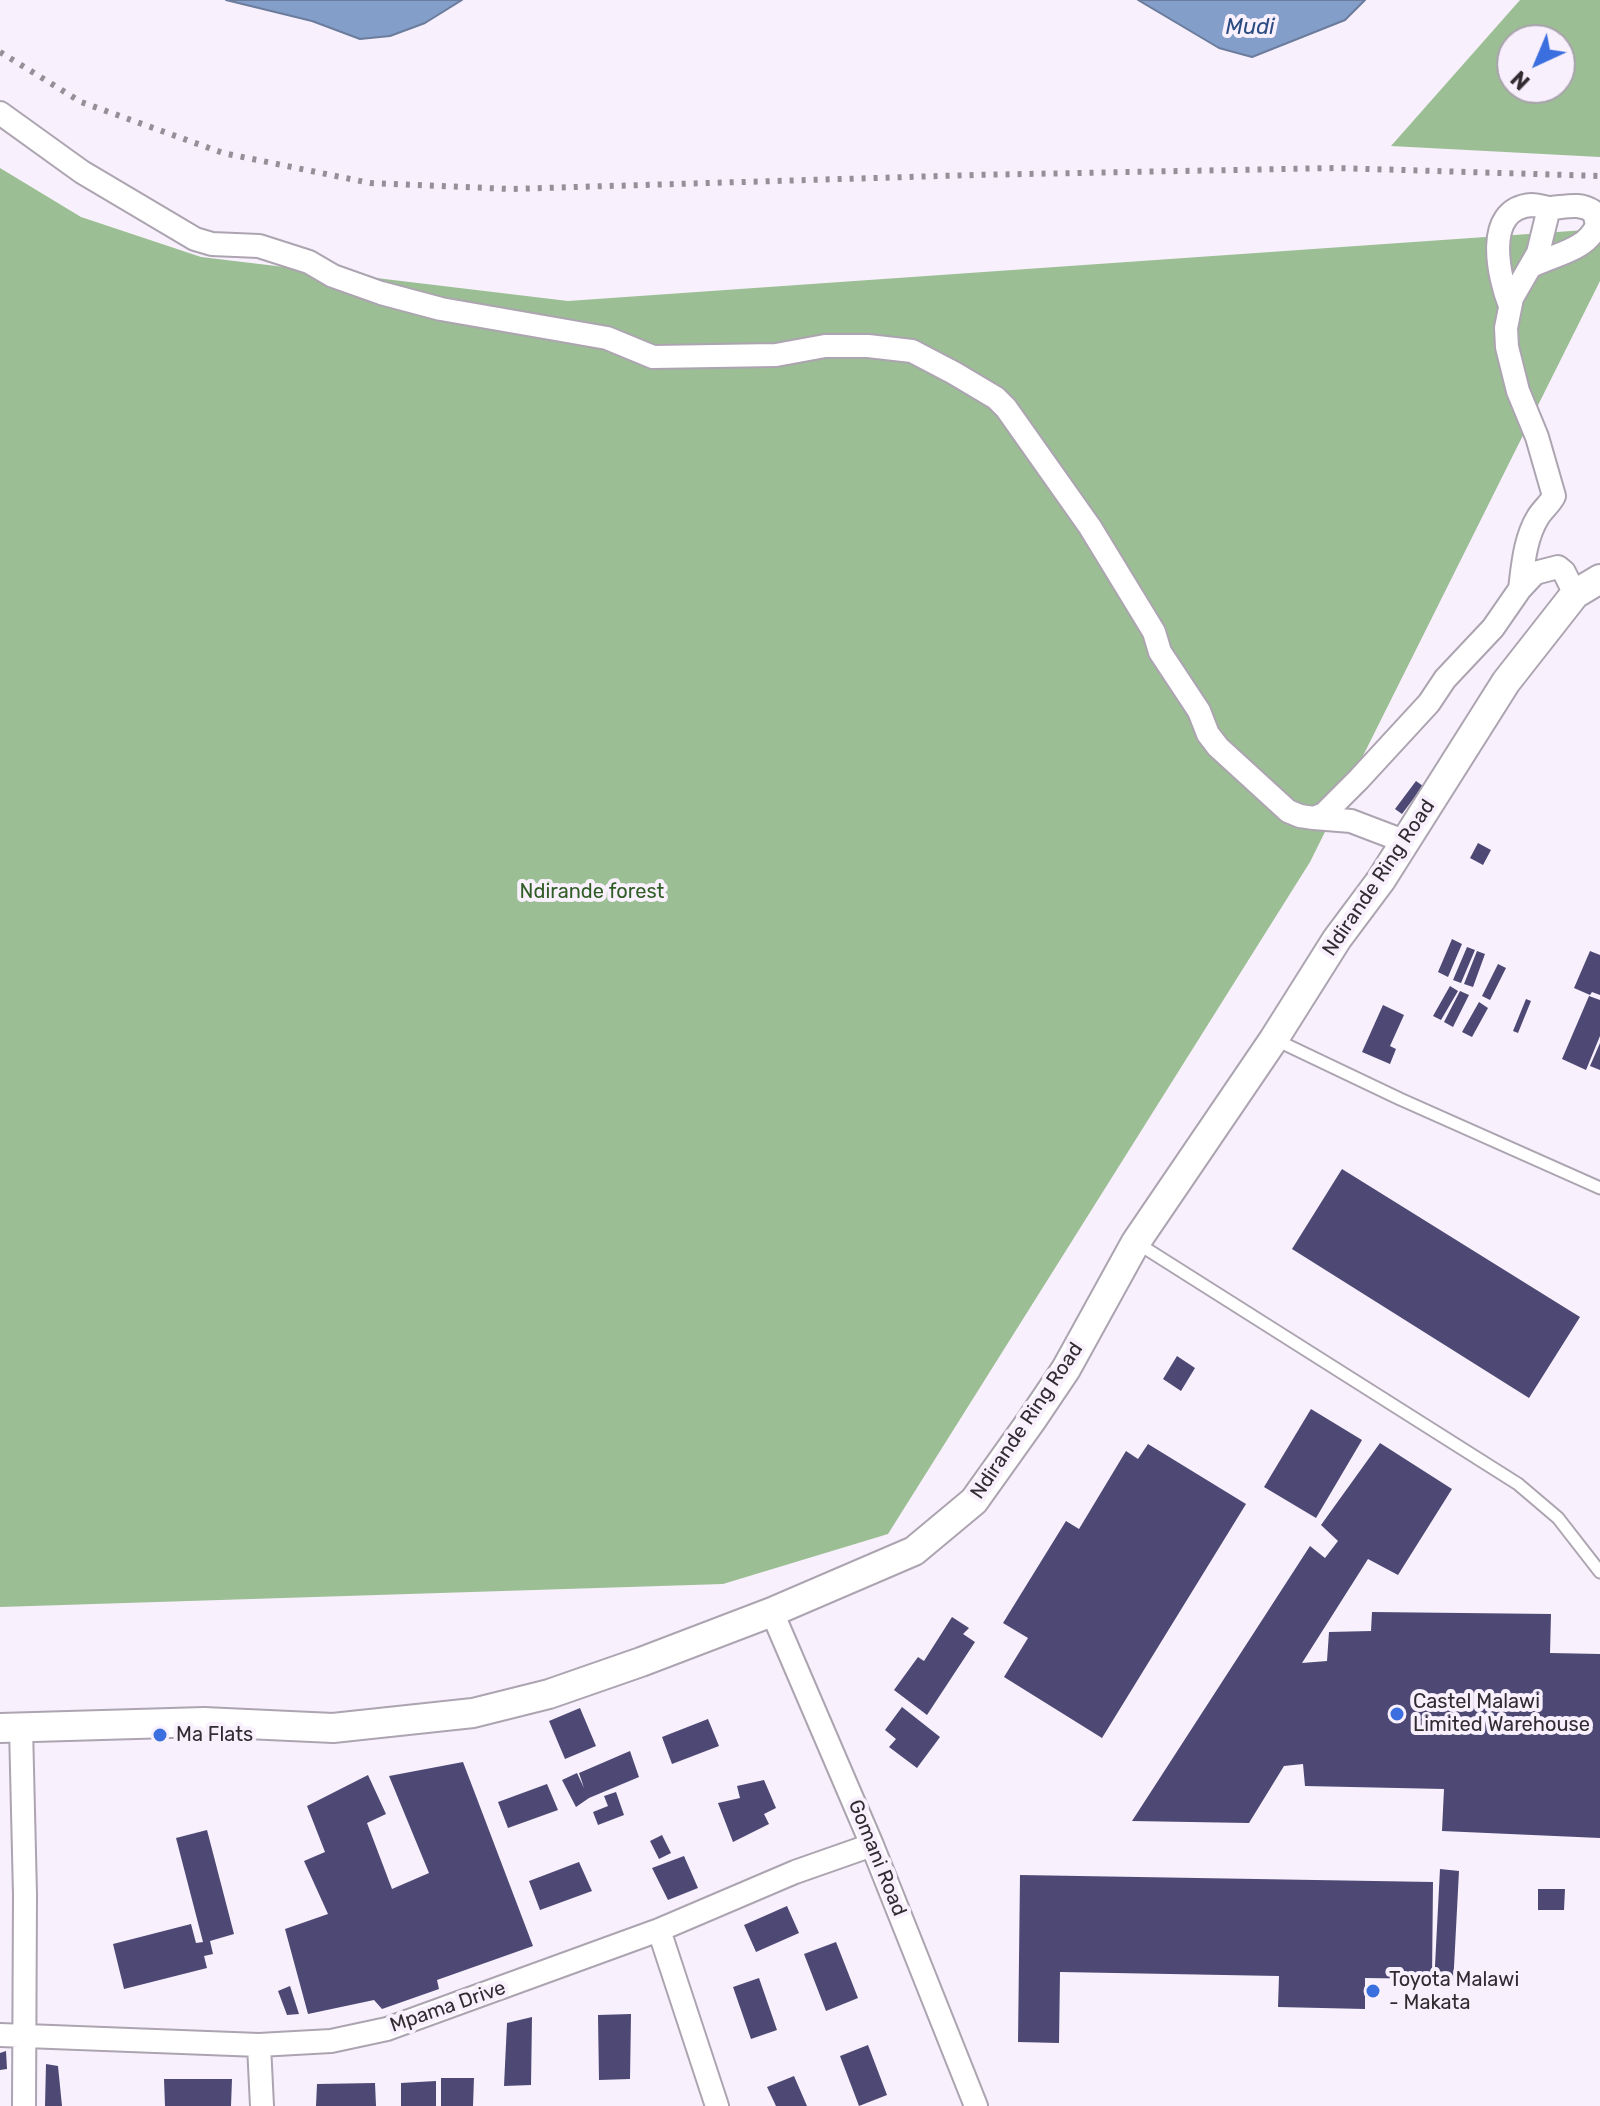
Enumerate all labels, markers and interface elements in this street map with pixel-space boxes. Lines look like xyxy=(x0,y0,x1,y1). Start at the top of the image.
water label: Mudi xyxy=(1225,15,1275,41)
north arrow xyxy=(1496,24,1576,104)
text: N xyxy=(1505,65,1535,95)
street label: Ndirande Ring Road xyxy=(1318,795,1440,961)
park label: Ndirande forest xyxy=(520,880,664,904)
street label: Ndirande Ring Road xyxy=(966,1338,1088,1504)
place label: Castel Malawi Limited Warehouse xyxy=(1413,1690,1590,1737)
marker: Castel Malawi Limited Warehouse xyxy=(1388,1705,1406,1723)
place label: Ma Flats xyxy=(176,1723,253,1747)
marker: Ma Flats xyxy=(151,1726,169,1744)
street label: Gomani Road xyxy=(843,1796,911,1920)
place label: Toyota Malawi - Makata xyxy=(1389,1968,1519,2015)
street label: Mpama Drive xyxy=(387,1976,509,2038)
marker: Toyota Malawi - Makata xyxy=(1364,1982,1382,2000)

